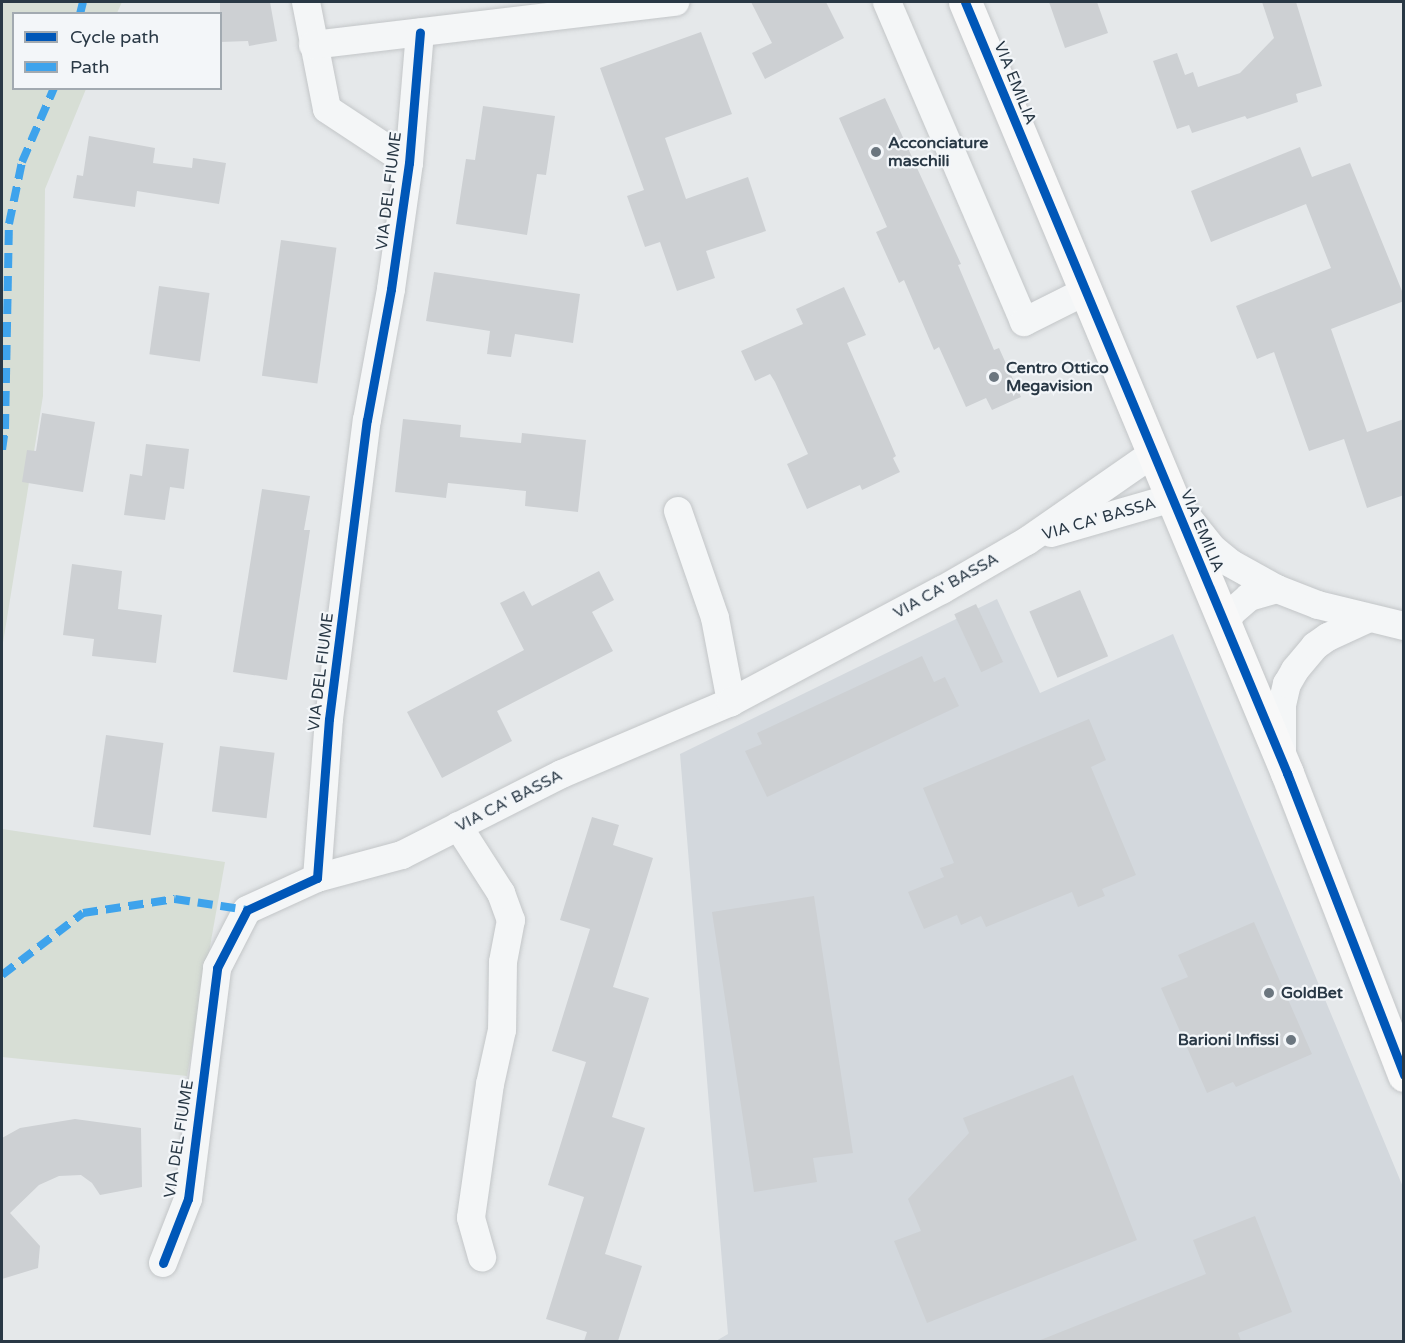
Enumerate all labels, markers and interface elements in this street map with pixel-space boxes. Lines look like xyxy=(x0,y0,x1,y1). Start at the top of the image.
legend xyxy=(12,12,222,90)
text: Cycle path xyxy=(70,26,159,48)
street label: VIA EMILIA xyxy=(990,39,1040,127)
text: Path xyxy=(70,56,109,78)
street label: VIA DEL FIUME xyxy=(372,131,406,251)
place label: Acconciature maschili xyxy=(888,133,988,171)
marker: Acconciature maschili xyxy=(869,145,883,159)
place label: Centro Ottico Megavision xyxy=(1006,358,1109,396)
marker: Centro Ottico Megavision xyxy=(987,370,1001,384)
street label: VIA EMILIA xyxy=(1176,487,1228,575)
street label: VIA CA' BASSA xyxy=(1040,494,1158,544)
street label: VIA CA' BASSA xyxy=(890,549,1002,623)
street label: VIA DEL FIUME xyxy=(304,612,338,732)
street label: VIA CA' BASSA xyxy=(452,766,566,836)
place label: GoldBet xyxy=(1281,983,1343,1003)
marker: GoldBet xyxy=(1262,986,1276,1000)
place label: Barioni Infissi xyxy=(1178,1030,1279,1050)
marker: Barioni Infissi xyxy=(1284,1033,1298,1047)
street label: VIA DEL FIUME xyxy=(160,1079,198,1199)

